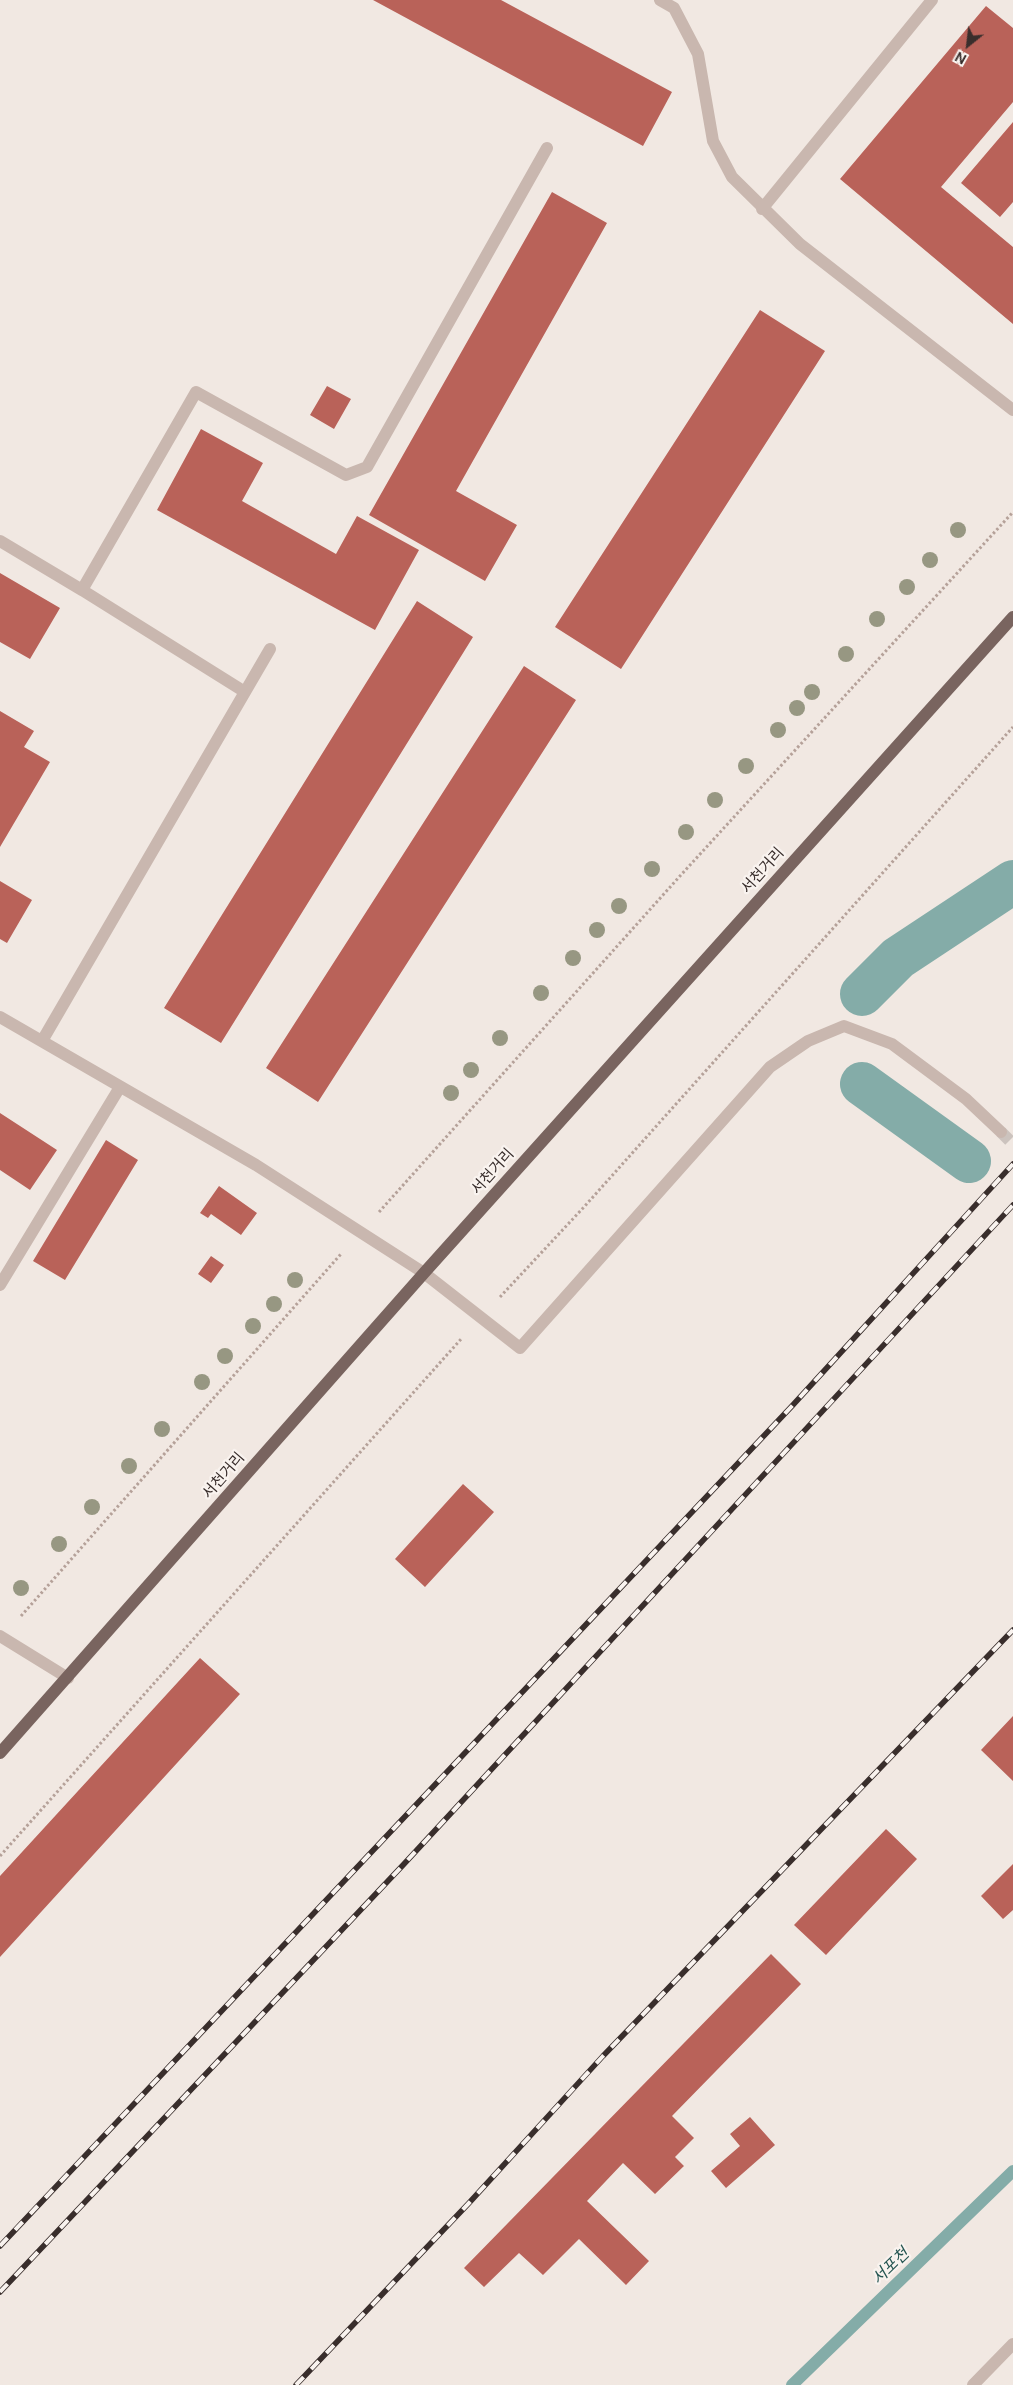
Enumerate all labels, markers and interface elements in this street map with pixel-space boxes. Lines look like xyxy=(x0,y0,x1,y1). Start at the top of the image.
north arrow xyxy=(943,20,993,70)
text: N xyxy=(952,48,970,68)
street label: 서천거리 xyxy=(738,844,788,898)
street label: 서천거리 xyxy=(468,1145,518,1199)
street label: 서천거리 xyxy=(199,1449,249,1503)
water label: 서포천 xyxy=(868,2245,914,2289)

